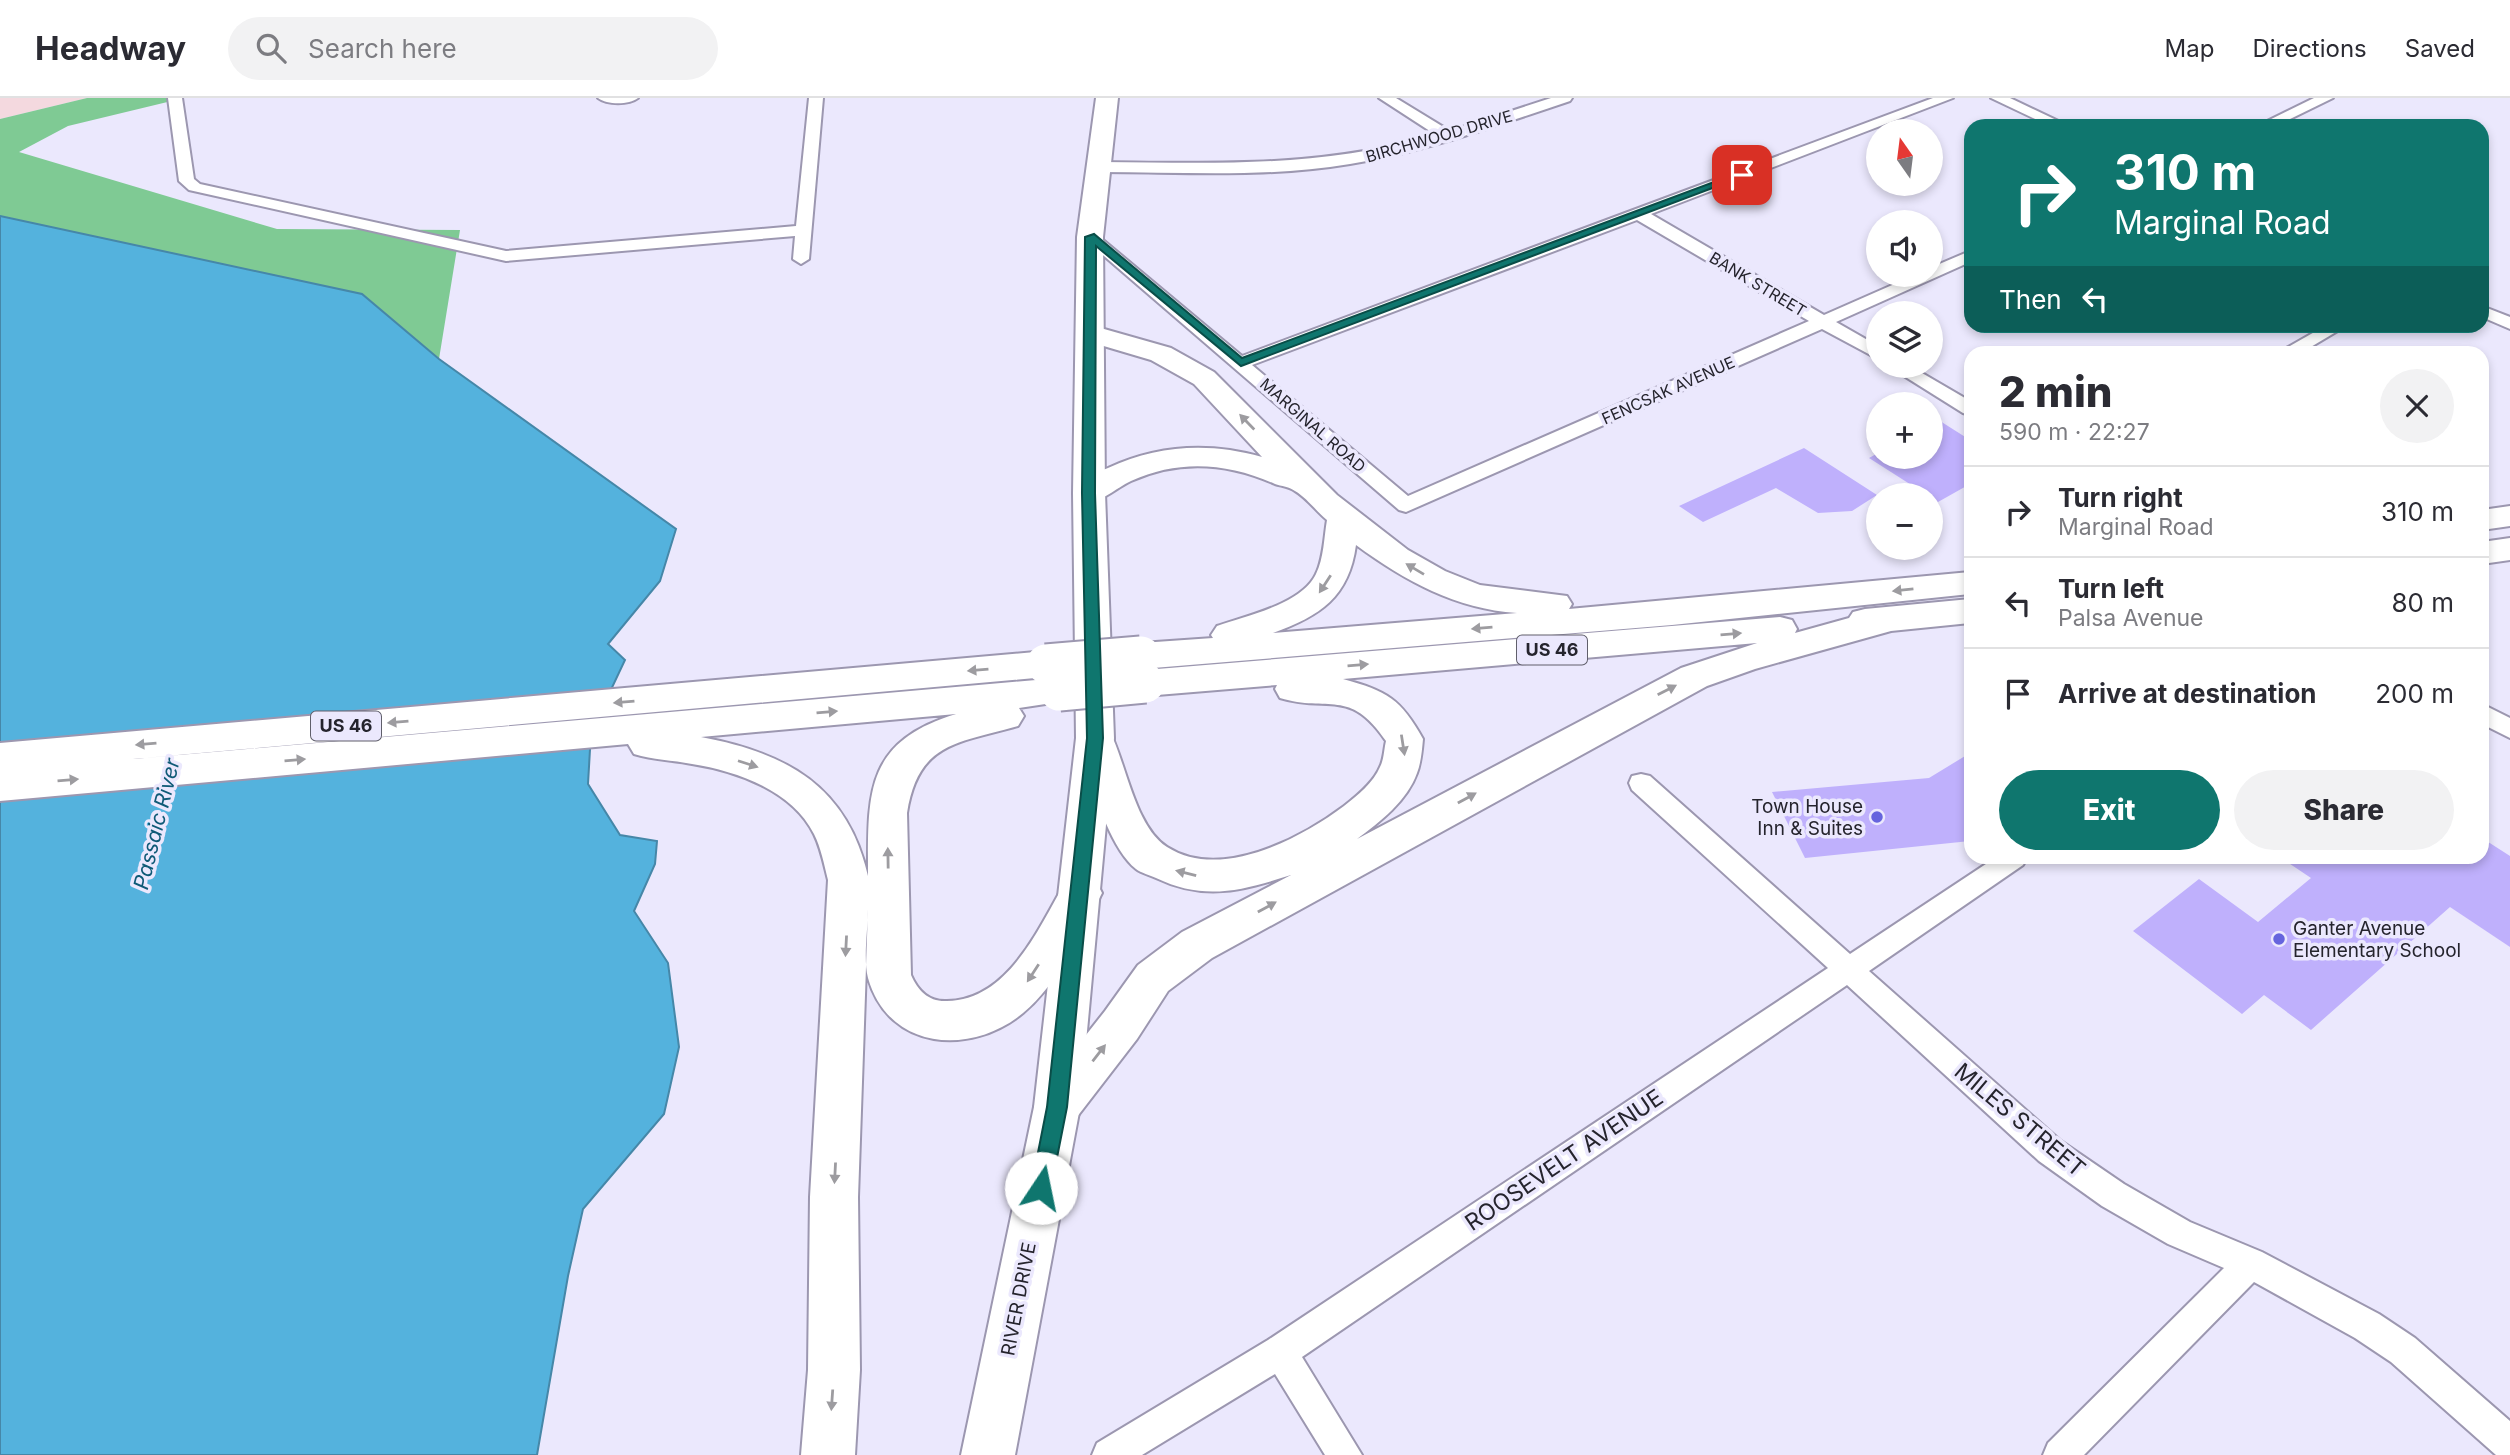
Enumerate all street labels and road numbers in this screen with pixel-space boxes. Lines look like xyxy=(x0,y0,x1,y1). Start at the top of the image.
street label: BIRCHWOOD DRIVE xyxy=(1363,105,1515,167)
street label: BANK STREET xyxy=(1706,247,1810,321)
street label: FENCSAK AVENUE xyxy=(1598,352,1738,428)
street label: MARGINAL ROAD xyxy=(1256,374,1370,476)
road number: US 46 xyxy=(1517,636,1587,664)
road number: US 46 xyxy=(311,712,381,740)
street label: MILES STREET xyxy=(1949,1057,2091,1183)
street label: ROOSEVELT AVENUE xyxy=(1460,1083,1668,1237)
street label: RIVER DRIVE xyxy=(996,1240,1041,1358)

